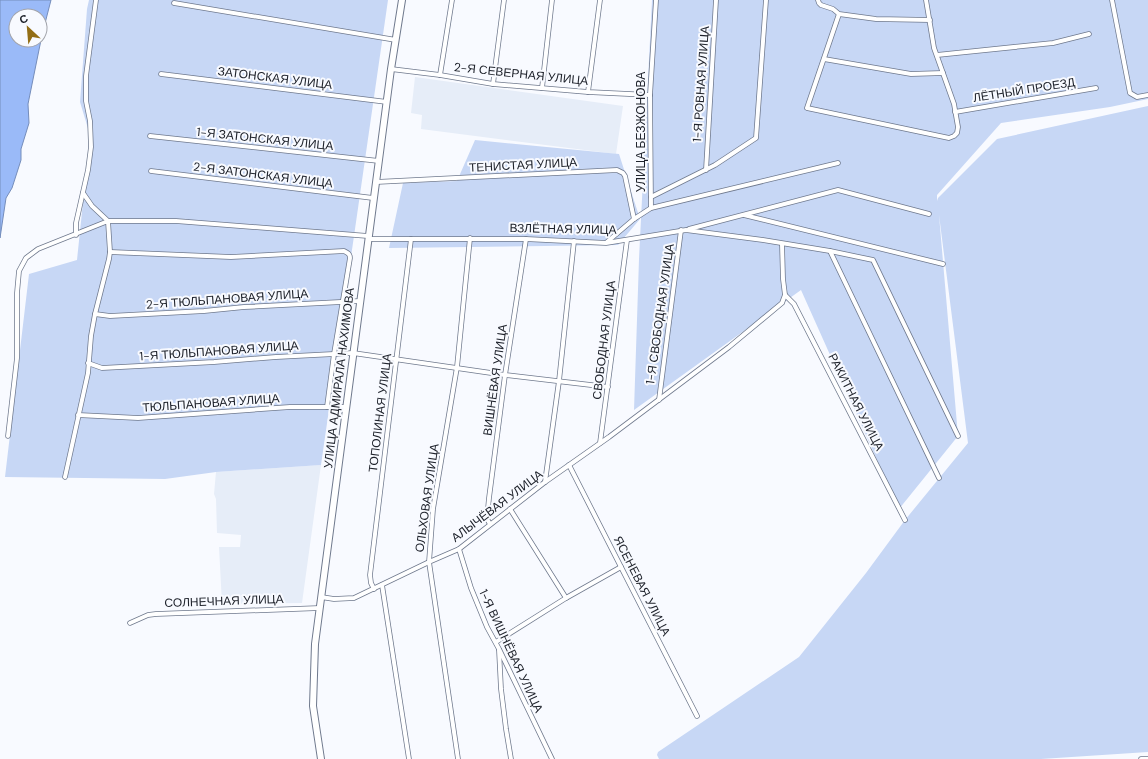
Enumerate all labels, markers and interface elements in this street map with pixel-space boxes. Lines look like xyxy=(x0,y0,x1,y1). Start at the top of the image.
north arrow xyxy=(8,8,48,48)
text: С xyxy=(17,11,30,27)
street label: 1-Я РОВНАЯ УЛИЦА xyxy=(689,25,713,143)
street label: 2-Я СЕВЕРНАЯ УЛИЦА xyxy=(453,59,589,89)
street label: ЗАТОНСКАЯ УЛИЦА xyxy=(217,63,333,93)
street label: УЛИЦА БЕЗЖОНОВА xyxy=(633,72,649,192)
street label: ЛЁТНЫЙ ПРОЕЗД xyxy=(972,74,1076,106)
street label: 1-Я ЗАТОНСКАЯ УЛИЦА xyxy=(196,124,334,154)
street label: ТЕНИСТАЯ УЛИЦА xyxy=(469,154,577,176)
street label: 2-Я ЗАТОНСКАЯ УЛИЦА xyxy=(192,158,334,192)
street label: ВЗЛЁТНАЯ УЛИЦА xyxy=(509,220,617,238)
street label: 1-Я СВОБОДНАЯ УЛИЦА xyxy=(642,243,678,385)
street label: СВОБОДНАЯ УЛИЦА xyxy=(589,280,619,400)
street label: 2-Я ТЮЛЬПАНОВАЯ УЛИЦА xyxy=(145,285,309,313)
street label: УЛИЦА АДМИРАЛА НАХИМОВА xyxy=(320,287,358,469)
street label: ВИШНЁВАЯ УЛИЦА xyxy=(479,323,511,437)
street label: 1-Я ТЮЛЬПАНОВАЯ УЛИЦА xyxy=(139,337,299,365)
street label: РАКИТНАЯ УЛИЦА xyxy=(825,351,887,453)
street label: ТОПОЛИНАЯ УЛИЦА xyxy=(365,353,395,473)
street label: ТЮЛЬПАНОВАЯ УЛИЦА xyxy=(142,390,280,416)
street label: ОЛЬХОВАЯ УЛИЦА xyxy=(411,443,443,553)
street label: АЛЫЧЁВАЯ УЛИЦА xyxy=(448,466,546,546)
street label: ЯСЕНЕВАЯ УЛИЦА xyxy=(610,533,674,639)
street label: 1-Я ВИШНЁВАЯ УЛИЦА xyxy=(475,587,547,715)
street label: СОЛНЕЧНАЯ УЛИЦА xyxy=(164,591,284,611)

